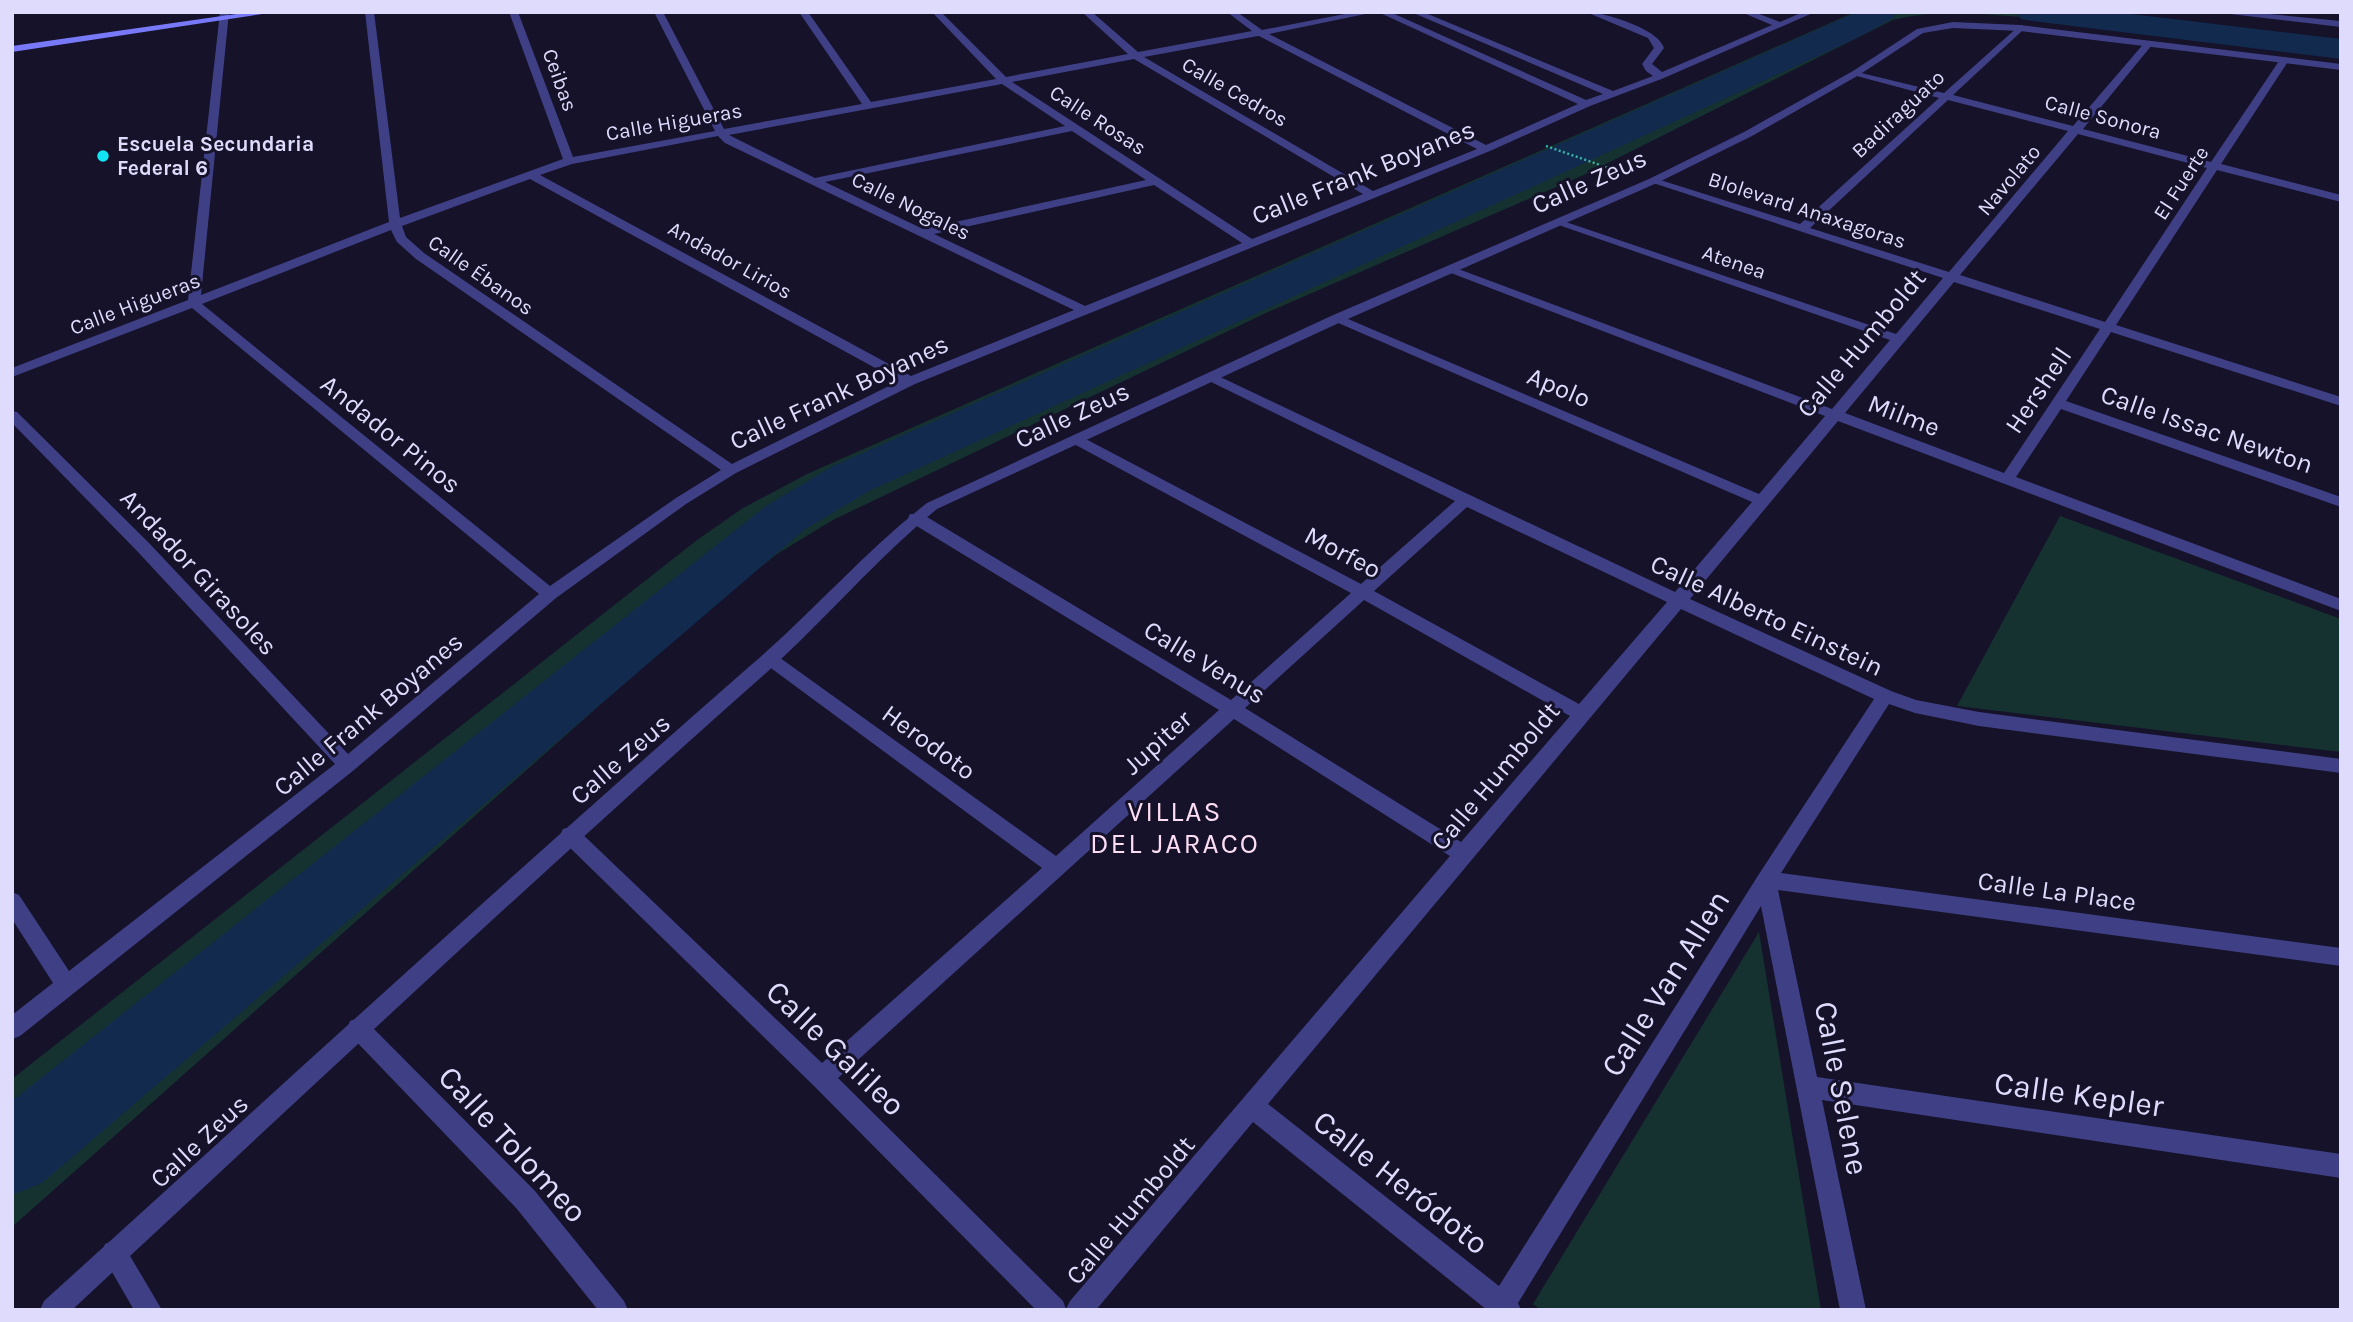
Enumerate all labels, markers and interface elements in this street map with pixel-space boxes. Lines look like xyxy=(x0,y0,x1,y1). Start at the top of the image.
street label: Ceibas xyxy=(538,45,582,115)
street label: Calle Cedros xyxy=(1178,52,1292,132)
street label: Badiraguato xyxy=(1847,65,1949,163)
street label: Calle Rosas xyxy=(1045,80,1151,160)
street label: Calle Sonora xyxy=(2042,90,2164,144)
street label: Calle Higueras xyxy=(604,98,744,146)
street label: Calle Frank Boyanes xyxy=(1247,114,1479,231)
place label: Escuela Secundaria Federal 6 xyxy=(117,132,314,180)
street label: Navolato xyxy=(1973,140,2045,220)
street label: Calle Zeus xyxy=(1527,142,1651,221)
street label: El Fuerte xyxy=(2148,142,2214,224)
marker: Escuela Secundaria Federal 6 xyxy=(95,148,111,164)
street label: Calle Nogales xyxy=(848,167,974,245)
street label: Blolevard Anaxagoras xyxy=(1705,167,1909,253)
street label: Andador Lirios xyxy=(664,216,796,304)
street label: Calle Ébanos xyxy=(424,230,538,320)
street label: Atenea xyxy=(1699,240,1769,284)
street label: Calle Humboldt xyxy=(1790,263,1932,424)
street label: Calle Higueras xyxy=(66,268,204,340)
street label: Calle Frank Boyanes xyxy=(725,328,953,457)
street label: Hershell xyxy=(1998,341,2078,439)
street label: Apolo xyxy=(1522,360,1595,415)
street label: Andador Pinos xyxy=(314,368,467,500)
street label: Calle Zeus xyxy=(1010,376,1134,455)
street label: Calle Issac Newton xyxy=(2097,379,2317,480)
street label: Milme xyxy=(1863,388,1944,443)
street label: Andador Girasoles xyxy=(114,483,284,662)
street label: Morfeo xyxy=(1299,519,1386,585)
street label: Calle Alberto Einstein xyxy=(1646,548,1888,683)
street label: Calle Venus xyxy=(1138,614,1271,711)
street label: Calle Frank Boyanes xyxy=(267,626,469,803)
street label: Calle Humboldt xyxy=(1424,696,1566,857)
street label: Herodoto xyxy=(876,698,981,787)
street label: Jupiter xyxy=(1117,703,1199,781)
street label: Calle Zeus xyxy=(564,708,677,811)
district label: VILLAS DEL JARACO xyxy=(1090,795,1260,860)
street label: Calle La Place xyxy=(1976,865,2138,918)
street label: Calle Van Allen xyxy=(1593,883,1737,1083)
street label: Calle Galileo xyxy=(758,973,913,1124)
street label: Calle Selene xyxy=(1807,998,1876,1178)
street label: Calle Tolomeo xyxy=(431,1058,595,1230)
street label: Calle Kepler xyxy=(1992,1064,2166,1125)
street label: Calle Zeus xyxy=(144,1088,255,1194)
street label: Calle Heródoto xyxy=(1306,1103,1496,1262)
street label: Calle Humboldt xyxy=(1059,1130,1201,1291)

